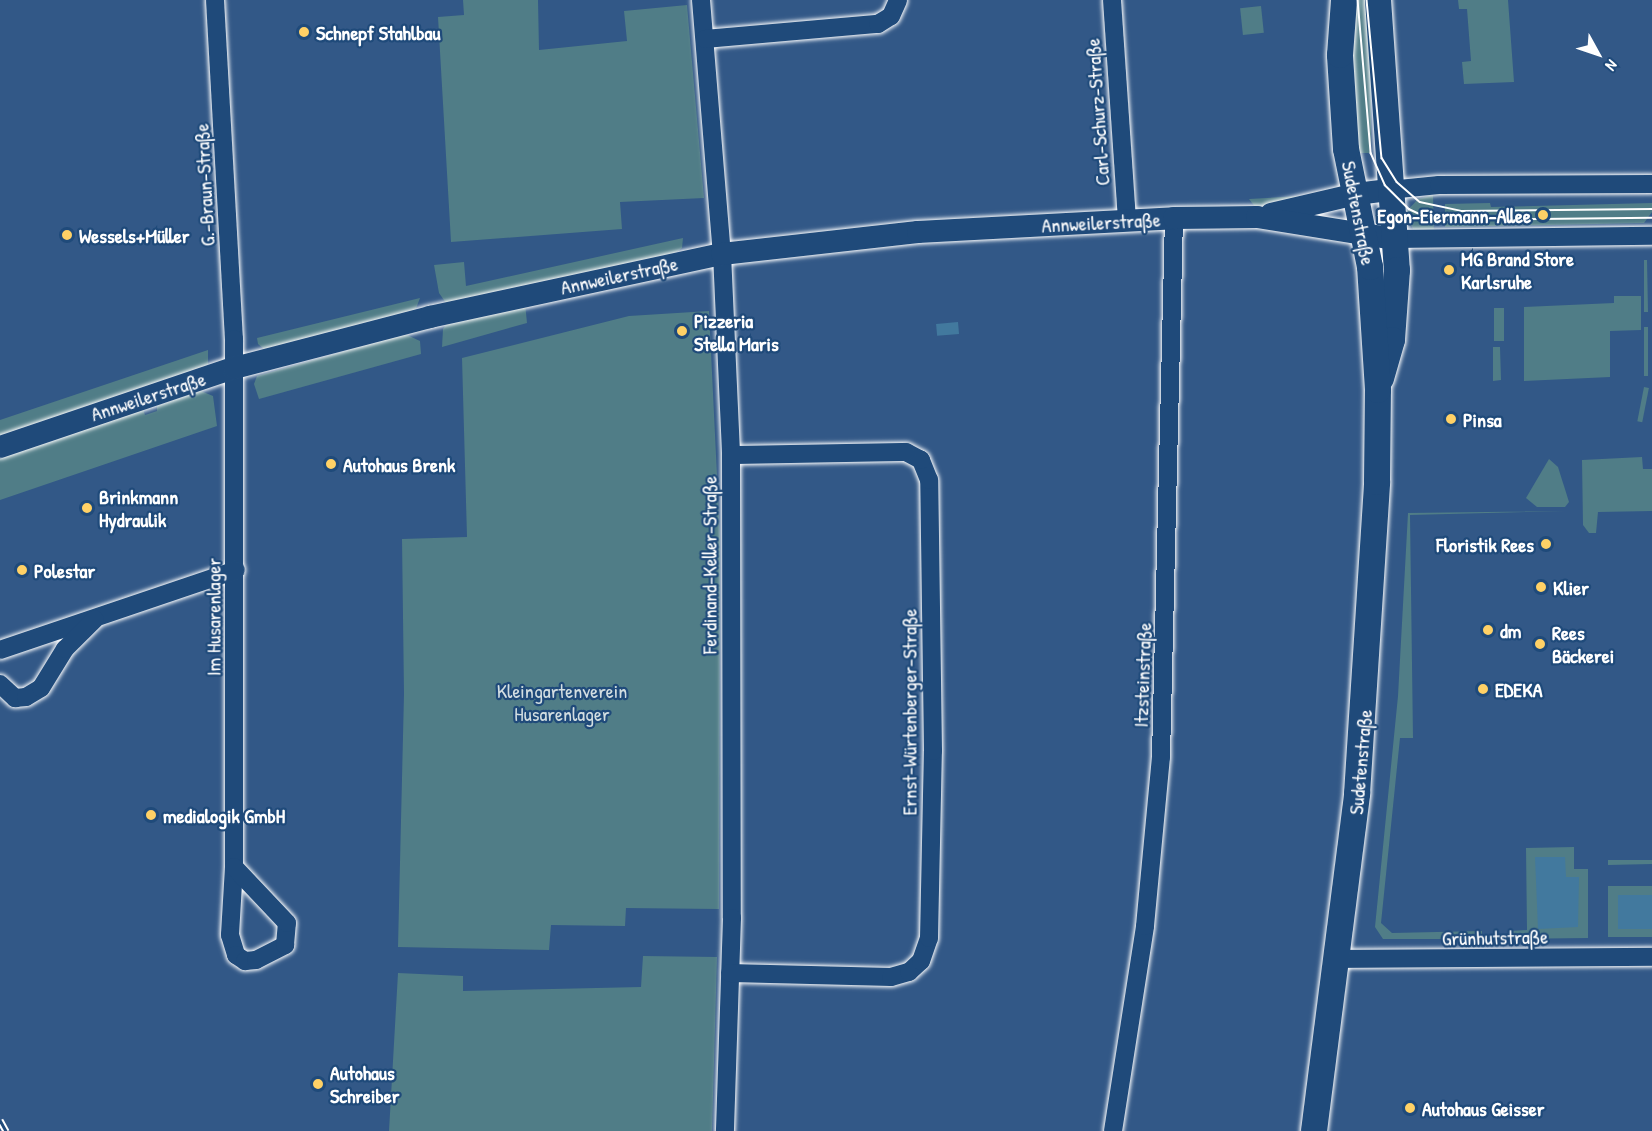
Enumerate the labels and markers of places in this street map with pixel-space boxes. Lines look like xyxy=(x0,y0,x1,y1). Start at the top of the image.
place label: Schnepf Stahlbau xyxy=(316,20,440,44)
marker: Schnepf Stahlbau xyxy=(297,25,311,39)
place label: Egon-Eiermann-Allee xyxy=(1377,203,1531,227)
marker: Egon-Eiermann-Allee xyxy=(1536,208,1550,222)
place label: Wessels+Müller xyxy=(79,223,189,247)
marker: Wessels+Müller xyxy=(60,228,74,242)
place label: MG Brand Store Karlsruhe xyxy=(1461,246,1574,293)
marker: MG Brand Store Karlsruhe xyxy=(1442,263,1456,277)
place label: Pizzeria Stella Maris xyxy=(694,308,779,355)
marker: Pizzeria Stella Maris xyxy=(675,324,689,338)
place label: Pinsa xyxy=(1463,407,1502,431)
marker: Pinsa xyxy=(1444,412,1458,426)
place label: Autohaus Brenk xyxy=(343,452,455,476)
marker: Autohaus Brenk xyxy=(324,457,338,471)
place label: Brinkmann Hydraulik xyxy=(99,484,178,531)
marker: Brinkmann Hydraulik xyxy=(80,501,94,515)
place label: Floristik Rees xyxy=(1436,532,1534,556)
marker: Floristik Rees xyxy=(1539,537,1553,551)
place label: Polestar xyxy=(34,558,95,582)
marker: Polestar xyxy=(15,563,29,577)
place label: Klier xyxy=(1553,575,1589,599)
marker: Klier xyxy=(1534,580,1548,594)
place label: dm xyxy=(1500,618,1521,642)
place label: Rees Bäckerei xyxy=(1552,620,1614,667)
marker: dm xyxy=(1481,623,1495,637)
marker: Rees Bäckerei xyxy=(1533,637,1547,651)
place label: EDEKA xyxy=(1495,677,1542,701)
marker: EDEKA xyxy=(1476,682,1490,696)
place label: medialogik GmbH xyxy=(163,803,285,827)
marker: medialogik GmbH xyxy=(144,808,158,822)
place label: Autohaus Schreiber xyxy=(330,1060,399,1107)
marker: Autohaus Schreiber xyxy=(311,1077,325,1091)
place label: Autohaus Geisser xyxy=(1422,1096,1544,1120)
marker: Autohaus Geisser xyxy=(1403,1101,1417,1115)

